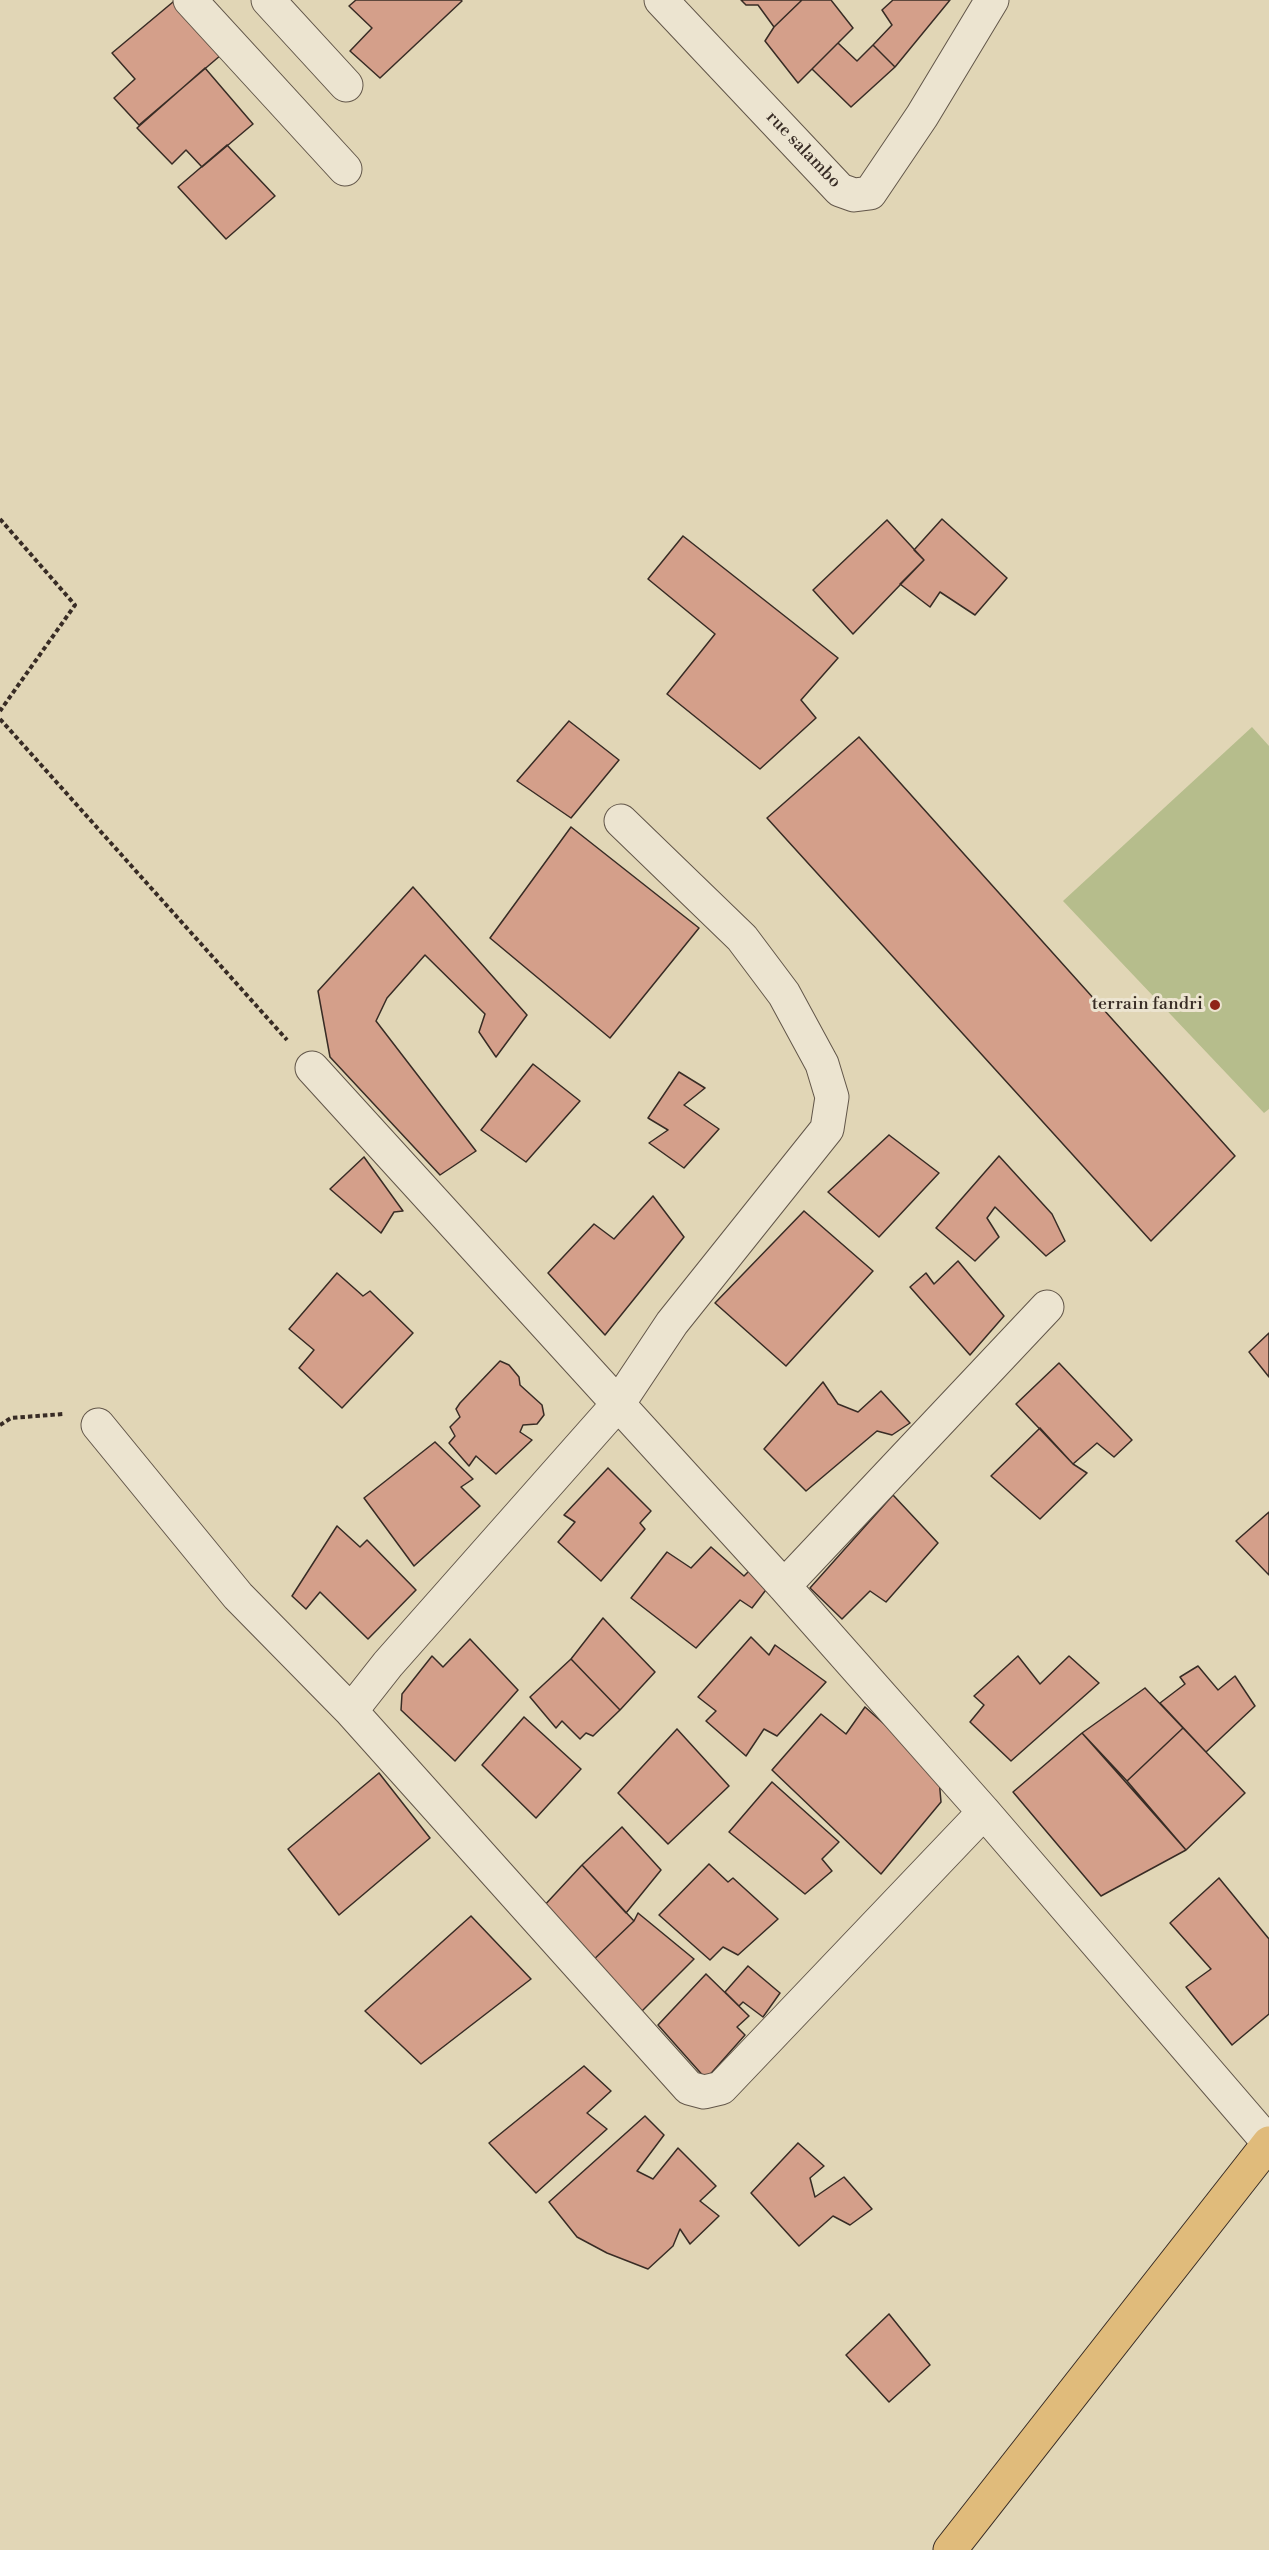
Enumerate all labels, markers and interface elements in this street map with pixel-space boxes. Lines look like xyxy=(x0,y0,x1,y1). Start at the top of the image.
street label: rue salambo xyxy=(761,107,845,193)
place label: terrain fandri xyxy=(1092,994,1203,1016)
marker: terrain fandri xyxy=(1208,998,1222,1012)

